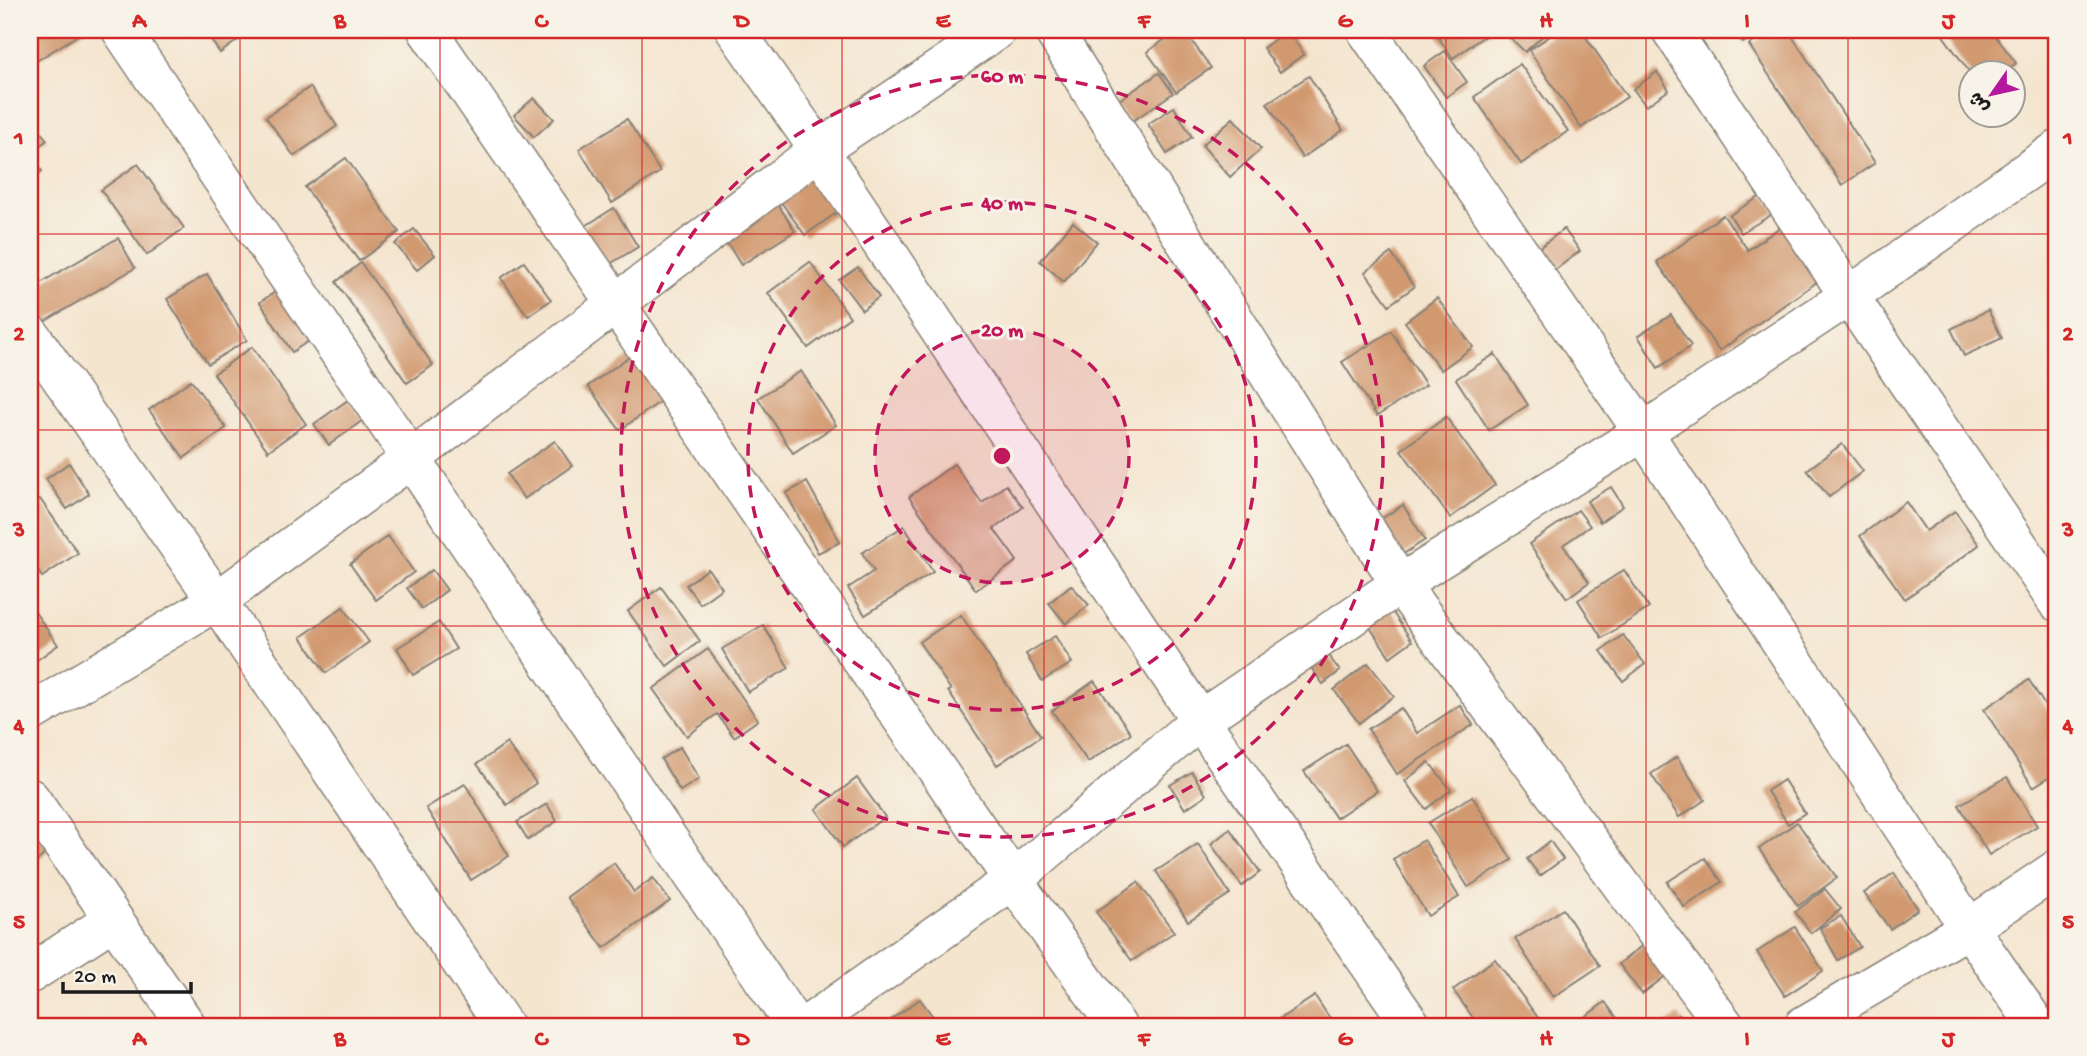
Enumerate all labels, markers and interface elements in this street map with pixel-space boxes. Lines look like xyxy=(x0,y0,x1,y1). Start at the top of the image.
text: A xyxy=(131,9,147,36)
text: B xyxy=(333,9,347,36)
text: C xyxy=(535,9,550,36)
text: D xyxy=(733,9,751,36)
text: E xyxy=(936,9,952,36)
text: F xyxy=(1137,9,1152,36)
text: G xyxy=(1338,9,1354,36)
text: H xyxy=(1539,9,1553,36)
text: I xyxy=(1744,9,1750,36)
text: J xyxy=(1941,9,1956,36)
north arrow xyxy=(1958,60,2028,130)
text: 60 m xyxy=(981,66,1023,91)
text: ش xyxy=(1965,86,1996,117)
text: 1 xyxy=(13,126,24,153)
text: 1 xyxy=(2062,126,2073,153)
text: 40 m xyxy=(980,193,1023,218)
text: 20 m xyxy=(981,320,1023,345)
text: 2 xyxy=(13,322,25,349)
text: 2 xyxy=(2062,322,2074,349)
centre of rings xyxy=(990,444,1014,468)
text: 3 xyxy=(12,518,25,545)
text: 3 xyxy=(2061,518,2074,545)
text: 4 xyxy=(13,714,25,741)
text: 4 xyxy=(2062,714,2074,741)
text: 5 xyxy=(13,910,25,937)
text: 5 xyxy=(2062,910,2074,937)
scale bar xyxy=(63,951,191,995)
text: 20 m xyxy=(74,966,116,991)
text: A xyxy=(131,1027,147,1054)
text: B xyxy=(333,1027,347,1054)
text: C xyxy=(535,1027,550,1054)
text: D xyxy=(733,1027,751,1054)
text: E xyxy=(936,1027,952,1054)
text: F xyxy=(1137,1027,1152,1054)
text: G xyxy=(1338,1027,1354,1054)
text: H xyxy=(1539,1027,1553,1054)
text: I xyxy=(1744,1027,1750,1054)
text: J xyxy=(1941,1027,1956,1054)

